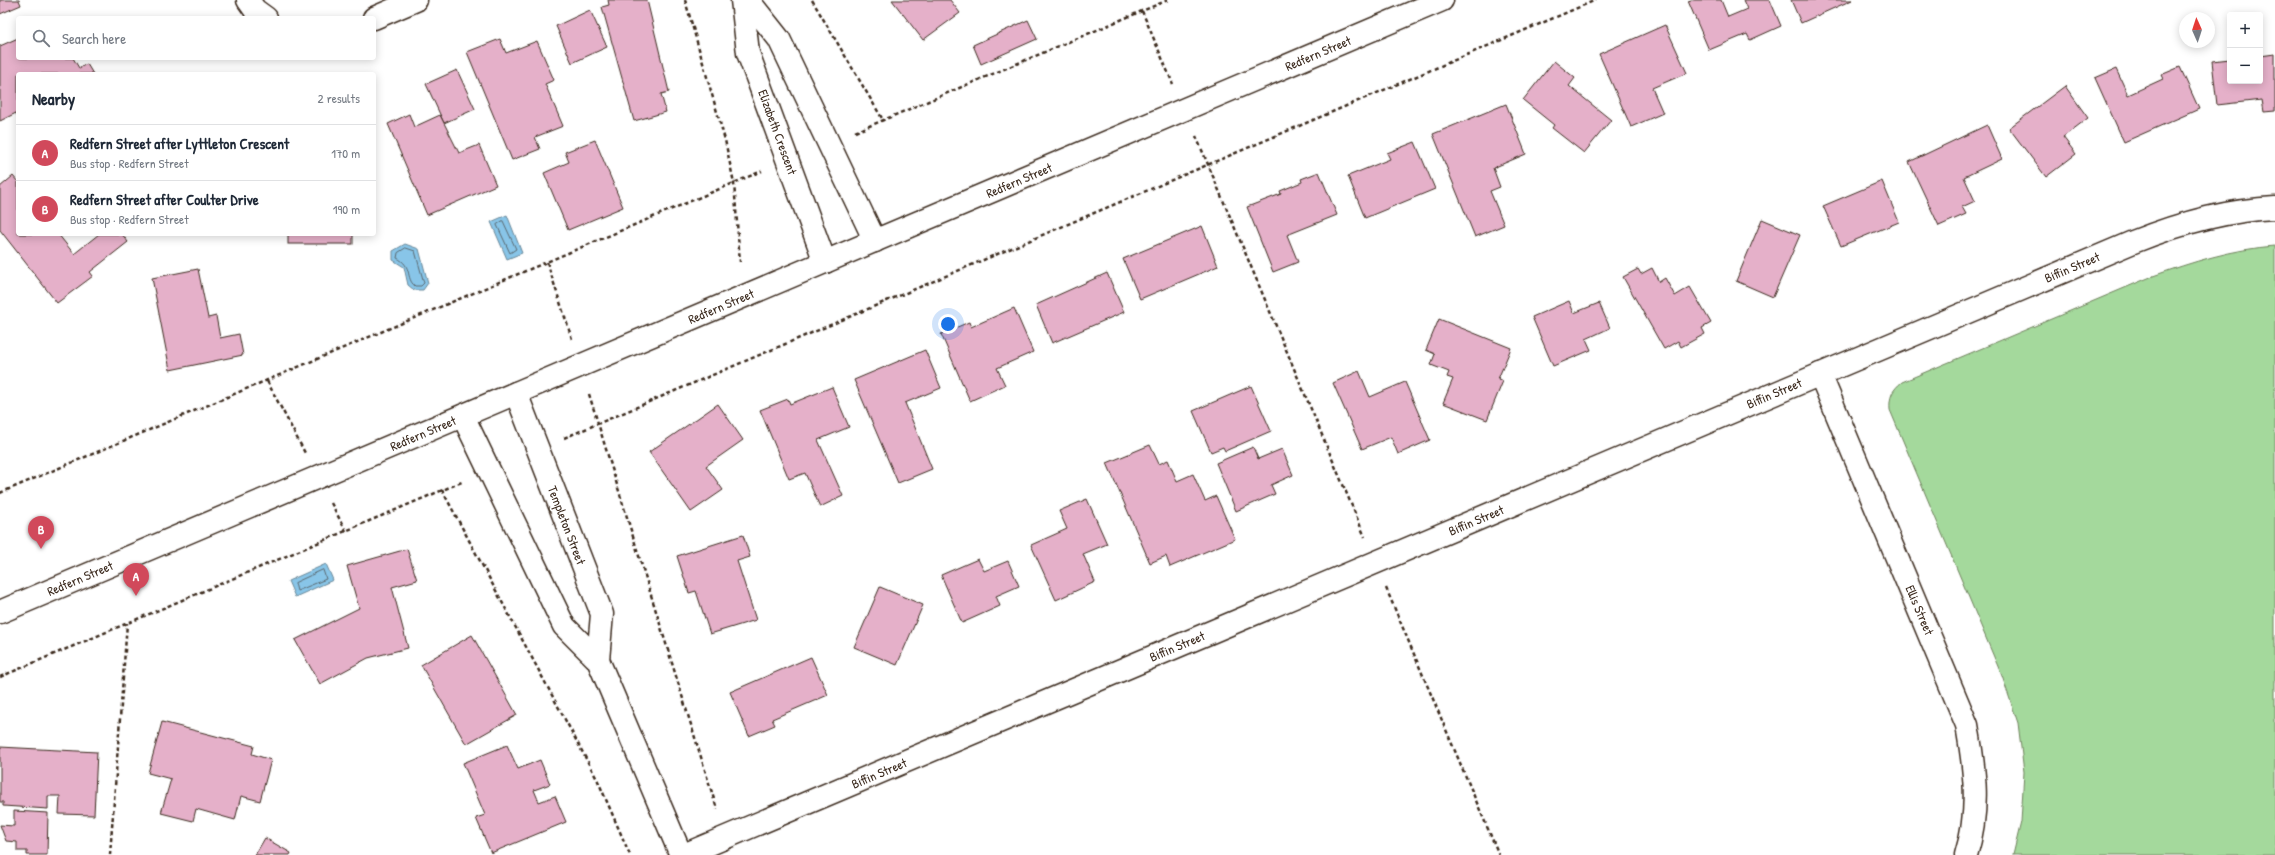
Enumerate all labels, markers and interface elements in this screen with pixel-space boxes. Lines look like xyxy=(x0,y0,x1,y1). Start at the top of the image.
north arrow xyxy=(2179,12,2215,48)
map controls xyxy=(2227,12,2263,84)
button: + xyxy=(2227,12,2263,48)
search box xyxy=(16,16,376,60)
icon: search xyxy=(30,27,52,49)
text: Search here xyxy=(62,28,126,49)
street label: Redfern Street xyxy=(1282,31,1354,75)
button: − xyxy=(2227,48,2263,84)
text: Nearby xyxy=(32,87,75,110)
street label: Elizabeth Crescent xyxy=(754,87,802,177)
text: 2 results xyxy=(318,89,360,107)
text: Redfern Street after Lyttleton Crescent xyxy=(70,133,289,154)
text: A xyxy=(42,144,48,162)
text: 170 m xyxy=(331,144,360,162)
text: Bus stop · Redfern Street xyxy=(70,154,189,172)
street label: Redfern Street xyxy=(983,158,1055,202)
text: Redfern Street after Coulter Drive xyxy=(70,189,259,210)
text: B xyxy=(42,200,48,218)
text: 190 m xyxy=(333,200,360,218)
text: Bus stop · Redfern Street xyxy=(70,210,189,228)
street label: Biffin Street xyxy=(2042,247,2103,287)
street label: Redfern Street xyxy=(685,284,757,328)
your location xyxy=(938,314,958,334)
street label: Biffin Street xyxy=(1744,373,1805,413)
street label: Redfern Street xyxy=(387,411,459,455)
street label: Templeton Street xyxy=(544,483,590,568)
street label: Biffin Street xyxy=(1446,500,1507,540)
pin: B xyxy=(28,516,54,549)
street label: Redfern Street xyxy=(44,556,116,600)
pin: A xyxy=(123,563,149,596)
street label: Ellis Street xyxy=(1901,582,1939,638)
street label: Biffin Street xyxy=(1147,626,1208,666)
street label: Biffin Street xyxy=(849,753,910,793)

